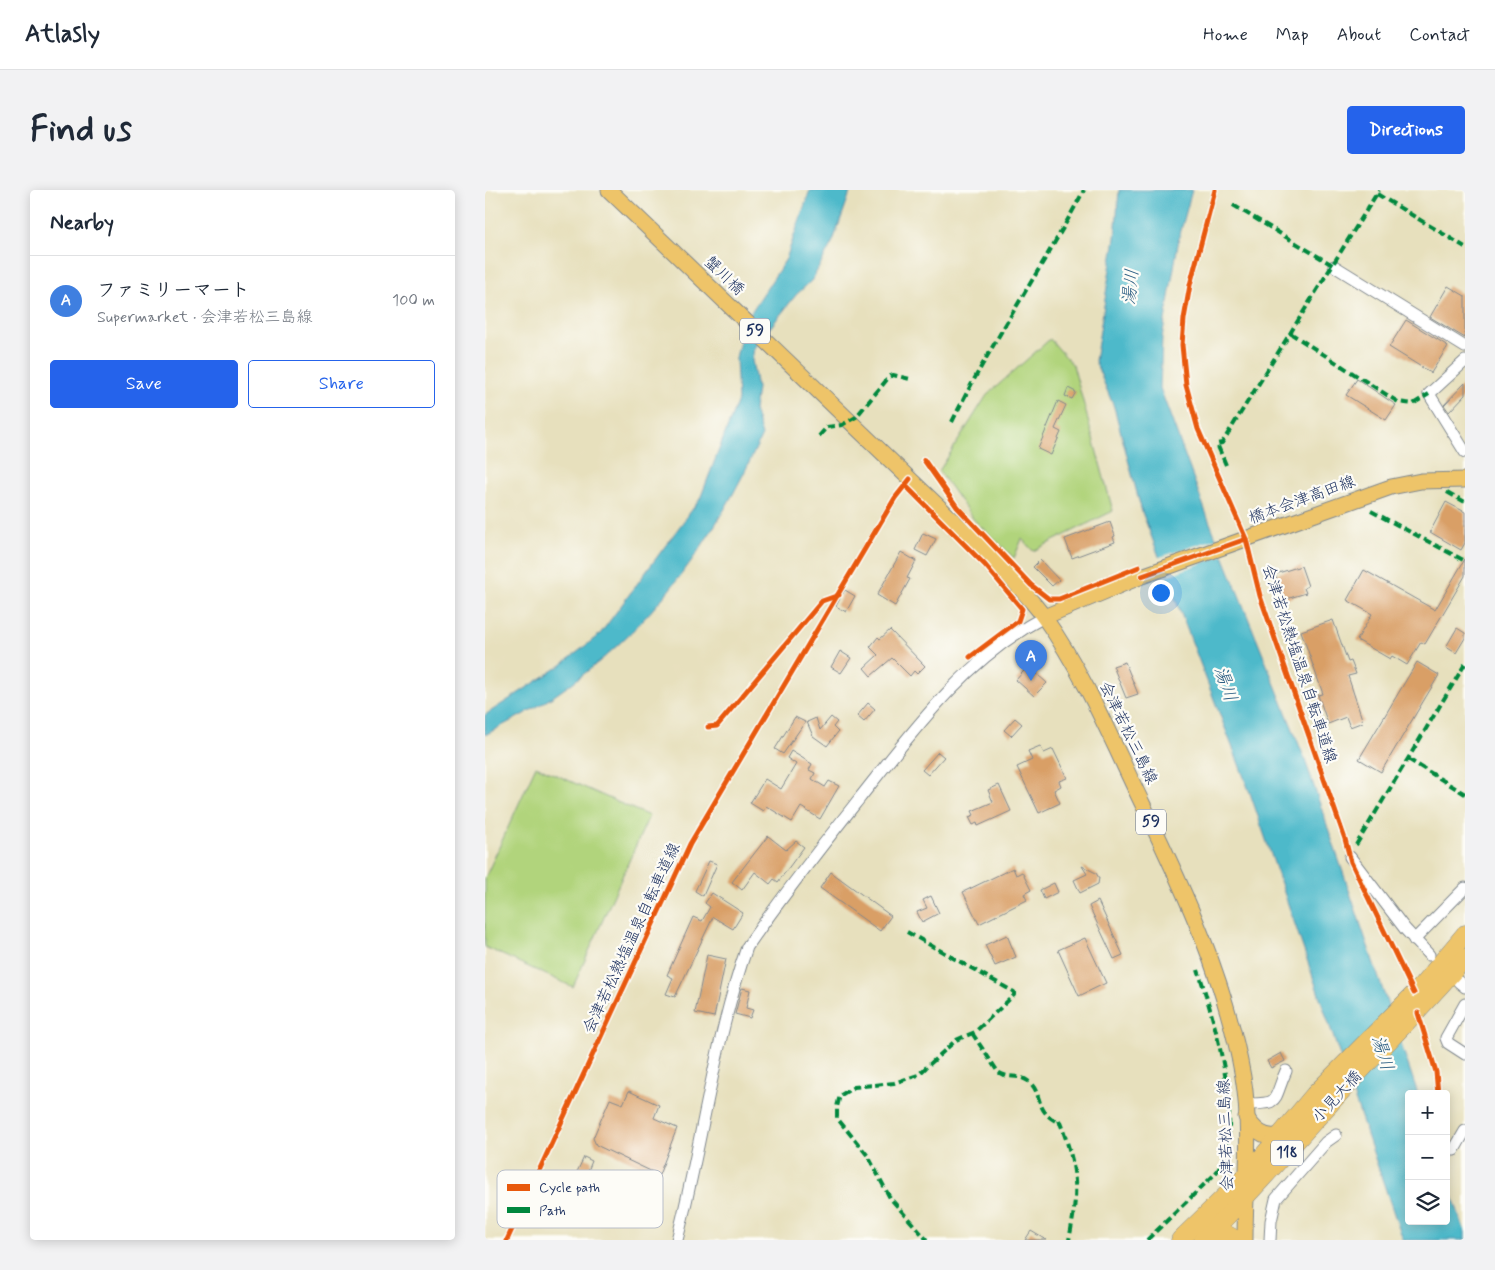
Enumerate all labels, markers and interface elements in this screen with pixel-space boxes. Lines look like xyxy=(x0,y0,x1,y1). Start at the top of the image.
text: Atlasly xyxy=(25,19,100,50)
text: Home xyxy=(1203,23,1248,47)
text: Map xyxy=(1276,23,1309,47)
text: About xyxy=(1337,23,1381,47)
text: Contact xyxy=(1409,23,1470,47)
button: Directions xyxy=(1347,106,1465,154)
text: Find us xyxy=(30,107,132,153)
text: Nearby xyxy=(50,209,114,237)
street label: 蟹川橋 xyxy=(699,252,749,300)
water label: 湯川 xyxy=(1117,268,1145,306)
text: ファミリーマート xyxy=(97,278,250,303)
text: A xyxy=(61,290,71,311)
text: 100 m xyxy=(392,290,435,311)
text: Supermarket · 会津若松三島線 xyxy=(97,307,313,328)
road number: 59 xyxy=(740,318,770,344)
button: Save xyxy=(50,360,238,408)
button: Share xyxy=(248,360,435,408)
street label: 橋本会津高田線 xyxy=(1246,471,1358,529)
street label: 会津若松熱塩温泉自転車道線 xyxy=(1257,562,1341,766)
your location xyxy=(1148,580,1174,606)
pin: A xyxy=(1015,640,1047,681)
water label: 湯川 xyxy=(1208,663,1242,705)
street label: 会津若松三島線 xyxy=(1094,678,1162,788)
road number: 59 xyxy=(1136,810,1166,834)
street label: 会津若松熱塩温泉自転車道線 xyxy=(579,839,685,1037)
water label: 湯川 xyxy=(1365,1032,1399,1074)
street label: 小見大橋 xyxy=(1307,1066,1367,1128)
street label: 会津若松三島線 xyxy=(1214,1079,1238,1191)
map controls xyxy=(1405,1090,1450,1225)
button: + xyxy=(1405,1090,1450,1135)
button: − xyxy=(1405,1135,1450,1180)
road number: 118 xyxy=(1271,1140,1303,1166)
legend xyxy=(497,1170,663,1228)
text: Cycle path xyxy=(539,1179,600,1197)
button: layers xyxy=(1405,1180,1450,1225)
text: Path xyxy=(539,1202,566,1220)

